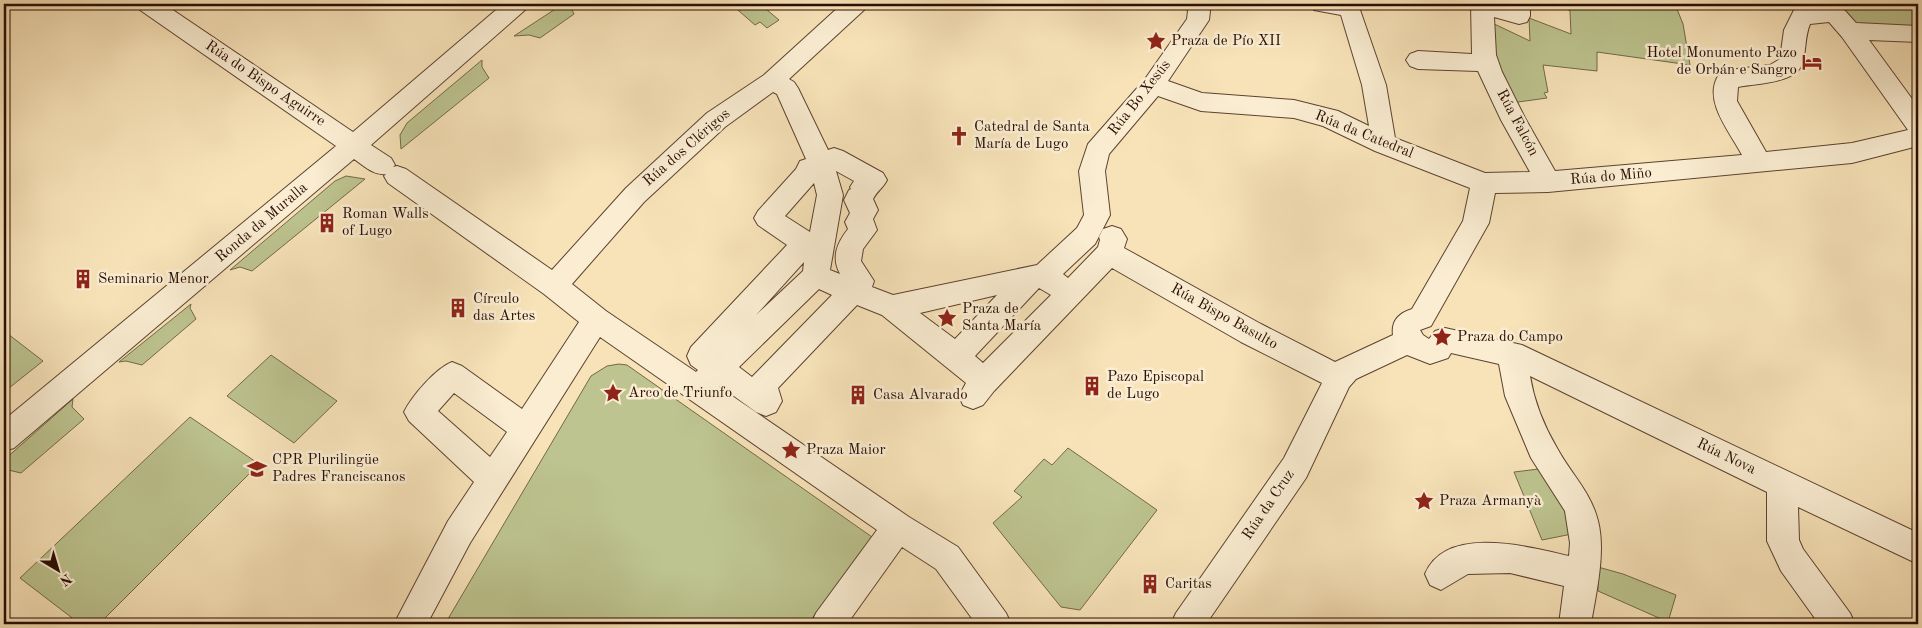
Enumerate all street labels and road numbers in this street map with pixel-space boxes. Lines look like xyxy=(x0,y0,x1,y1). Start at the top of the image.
street label: Rúa do Bispo Aguirre xyxy=(202,38,328,130)
street label: Rúa Bo Xesús xyxy=(1106,57,1174,139)
street label: Rúa Falcón xyxy=(1493,87,1541,159)
street label: Rúa dos Clérigos xyxy=(641,106,733,190)
street label: Rúa da Catedral xyxy=(1313,108,1415,162)
street label: Rúa do Miño xyxy=(1570,166,1652,188)
street label: Ronda da Muralla xyxy=(213,180,311,266)
street label: Rúa Bispo Basulto xyxy=(1168,281,1280,353)
street label: Rúa Nova xyxy=(1694,436,1758,478)
street label: Rúa da Cruz xyxy=(1240,467,1298,543)

